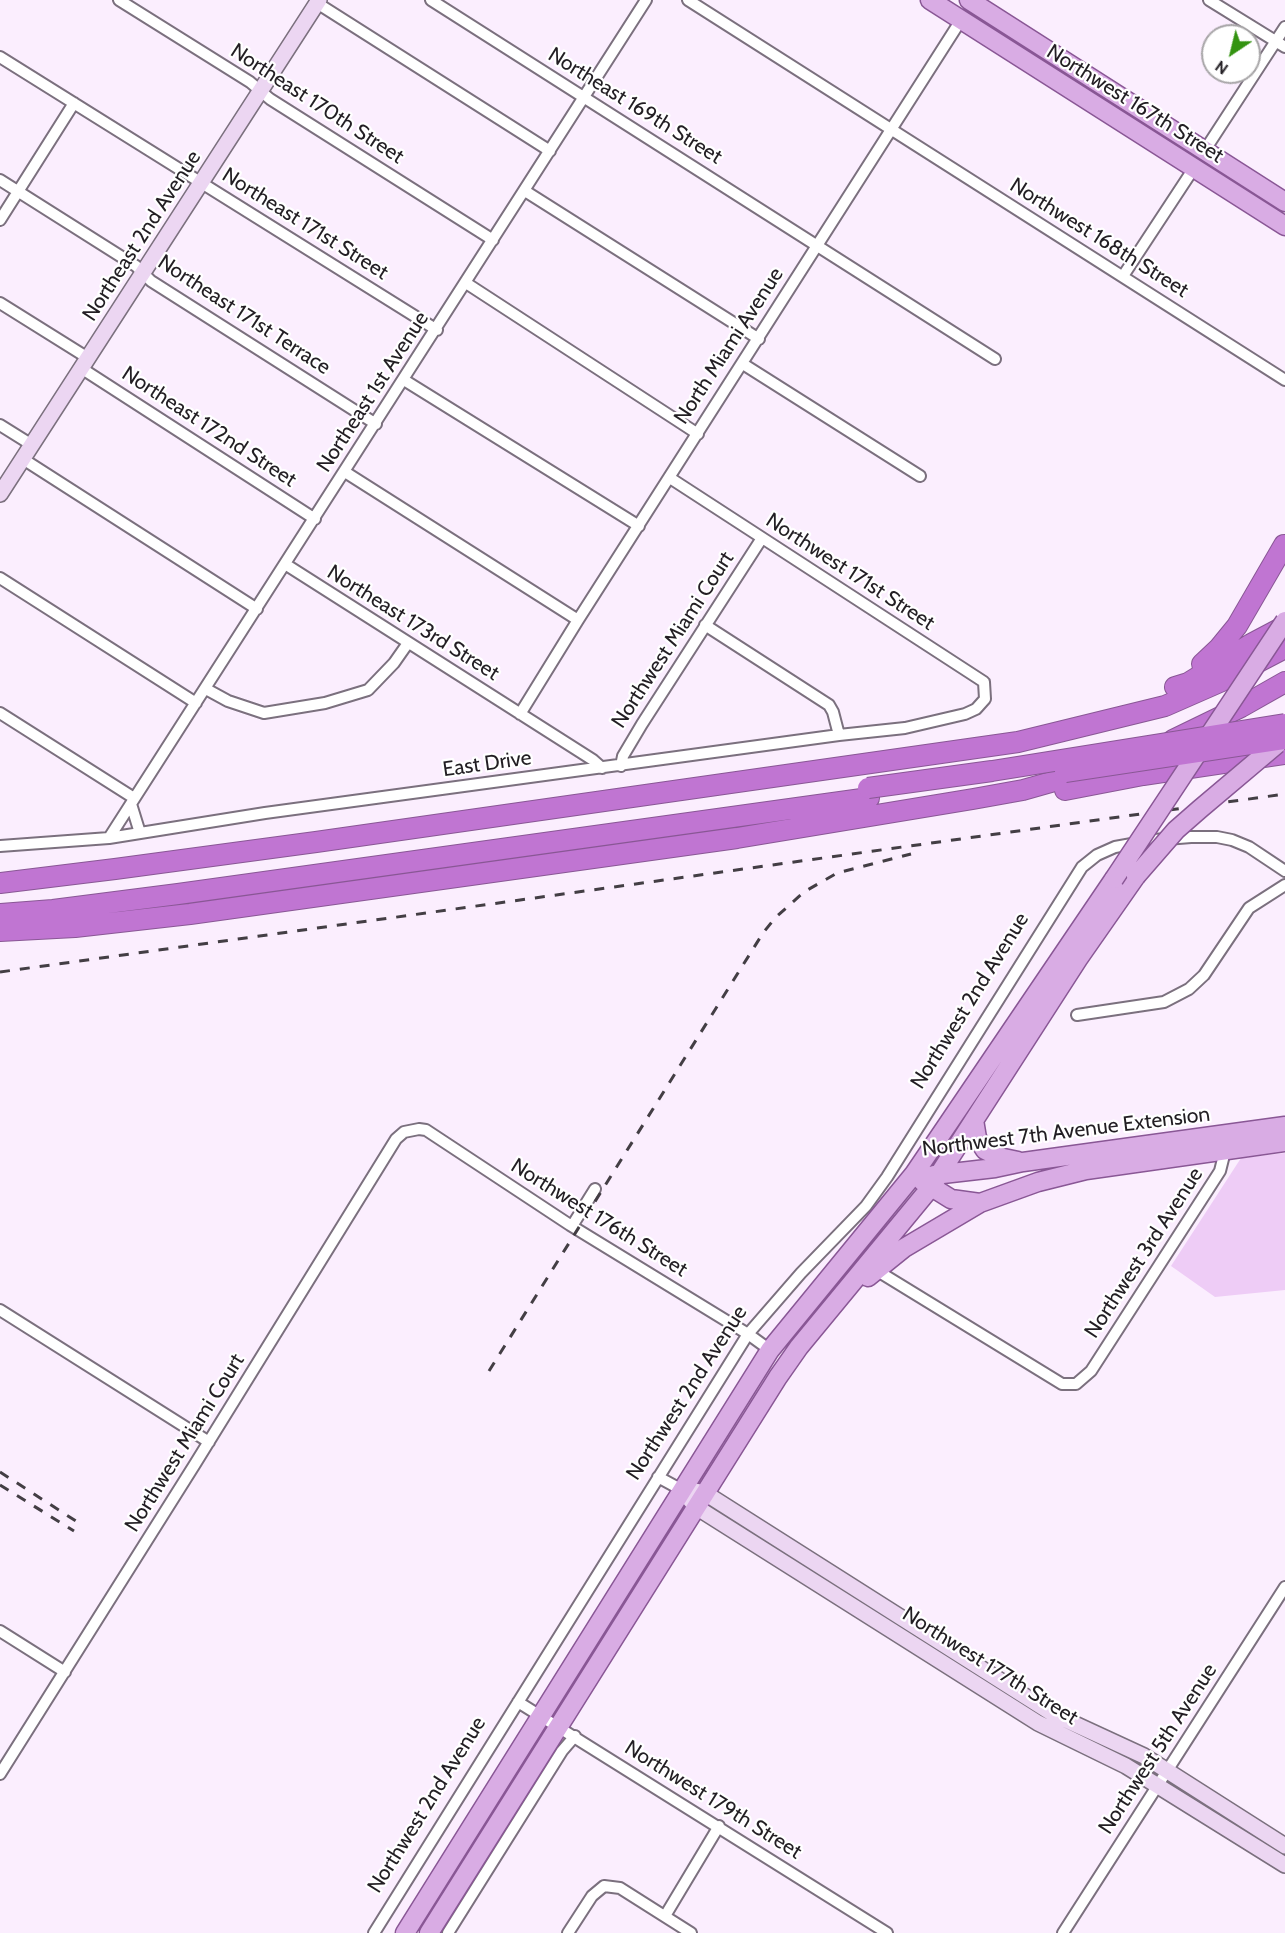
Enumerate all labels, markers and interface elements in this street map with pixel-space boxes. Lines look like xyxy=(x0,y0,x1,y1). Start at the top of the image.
north arrow xyxy=(1201,24,1261,84)
street label: Northeast 170th Street xyxy=(226,39,408,169)
street label: Northwest 167th Street xyxy=(1042,39,1228,169)
street label: Northeast 169th Street xyxy=(543,42,727,170)
street label: Northeast 2nd Avenue xyxy=(77,146,207,326)
street label: Northeast 171st Street xyxy=(217,163,393,285)
street label: Northwest 168th Street xyxy=(1005,173,1193,303)
street label: Northeast 171st Terrace xyxy=(153,250,335,380)
street label: North Miami Avenue xyxy=(669,263,789,429)
street label: Northeast 1st Avenue xyxy=(312,307,434,477)
street label: Northeast 172nd Street xyxy=(117,361,301,493)
street label: Northwest 171st Street xyxy=(761,508,939,636)
street label: Northwest Miami Court xyxy=(607,547,739,733)
street label: Northeast 173rd Street xyxy=(322,560,504,686)
street label: East Drive xyxy=(441,745,533,783)
street label: Northwest 2nd Avenue xyxy=(906,908,1034,1094)
street label: Northwest 7th Avenue Extension xyxy=(921,1102,1211,1162)
street label: Northwest 176th Street xyxy=(506,1153,692,1283)
street label: Northwest 3rd Avenue xyxy=(1080,1163,1208,1343)
street label: Northwest 2nd Avenue xyxy=(621,1301,753,1485)
street label: Northwest Miami Court xyxy=(120,1349,250,1537)
street label: Northwest 177th Street xyxy=(897,1602,1083,1730)
street label: Northwest 5th Avenue xyxy=(1093,1659,1223,1839)
street label: Northwest 2nd Avenue xyxy=(363,1712,491,1898)
street label: Northwest 179th Street xyxy=(620,1735,806,1865)

